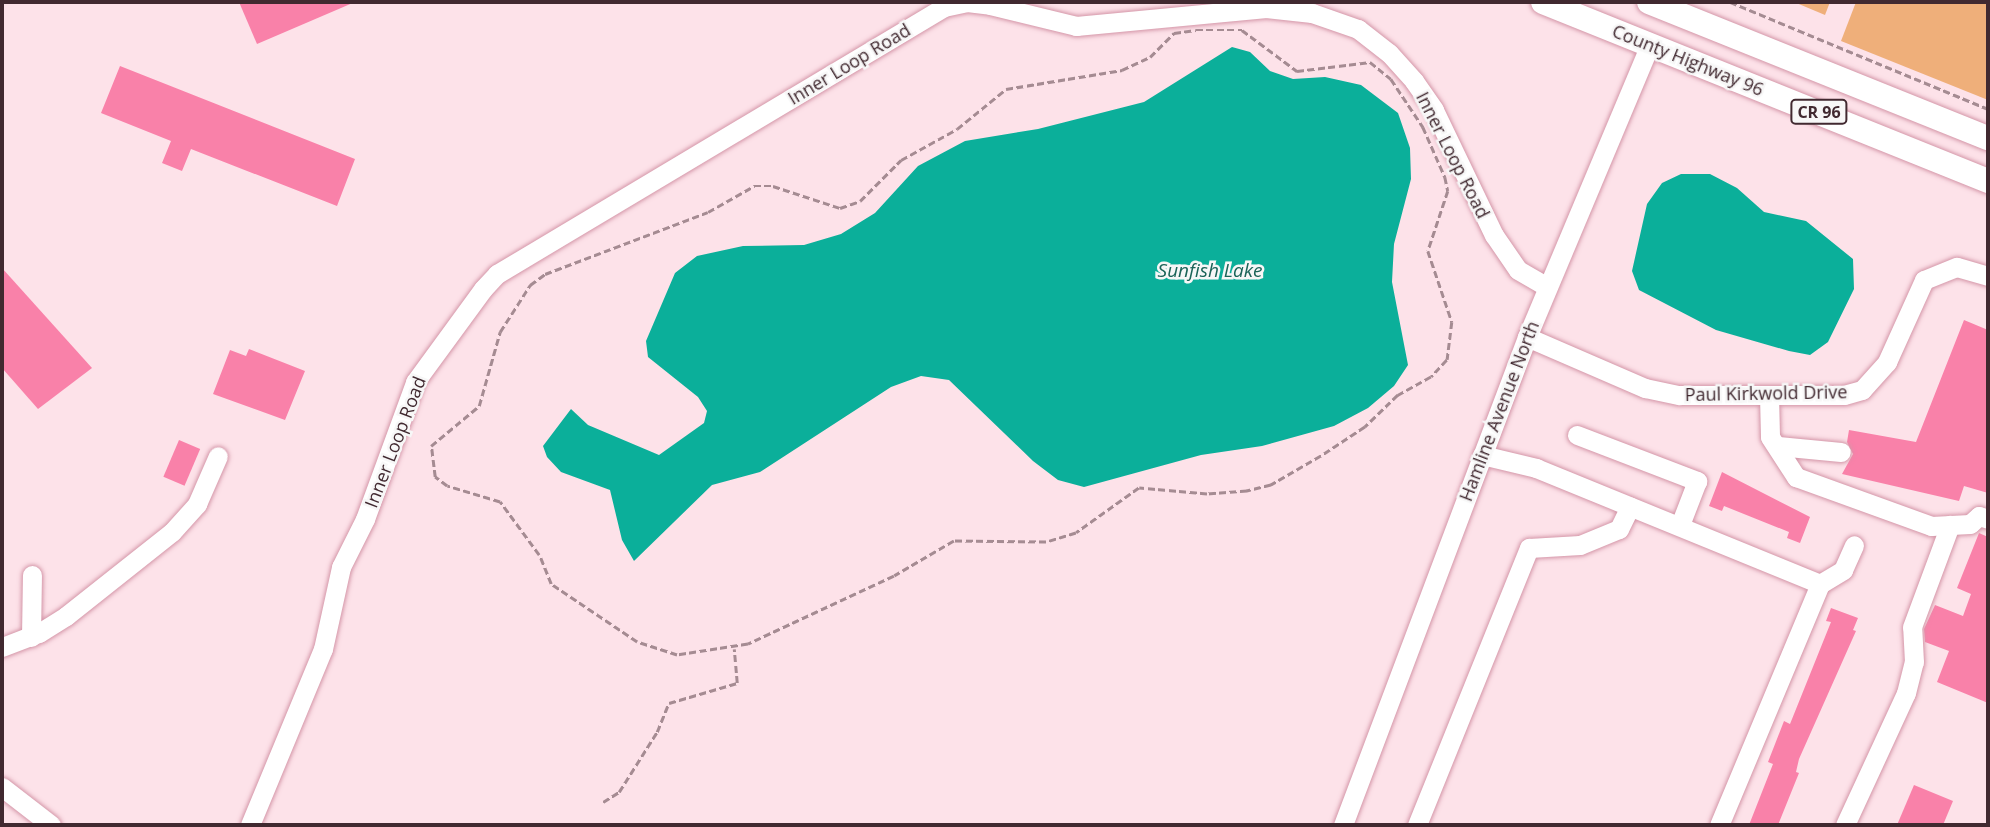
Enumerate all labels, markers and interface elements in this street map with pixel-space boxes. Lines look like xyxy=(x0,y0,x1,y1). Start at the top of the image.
street label: Inner Loop Road xyxy=(784,19,914,109)
street label: County Highway 96 xyxy=(1609,20,1767,100)
street label: Inner Loop Road xyxy=(1412,88,1494,222)
road number: CR 96 xyxy=(1789,100,1849,124)
water label: Sunfish Lake xyxy=(1158,260,1262,282)
street label: Hamline Avenue North xyxy=(1455,318,1543,504)
street label: Inner Loop Road xyxy=(360,373,430,511)
street label: Paul Kirkwold Drive xyxy=(1685,381,1847,405)

